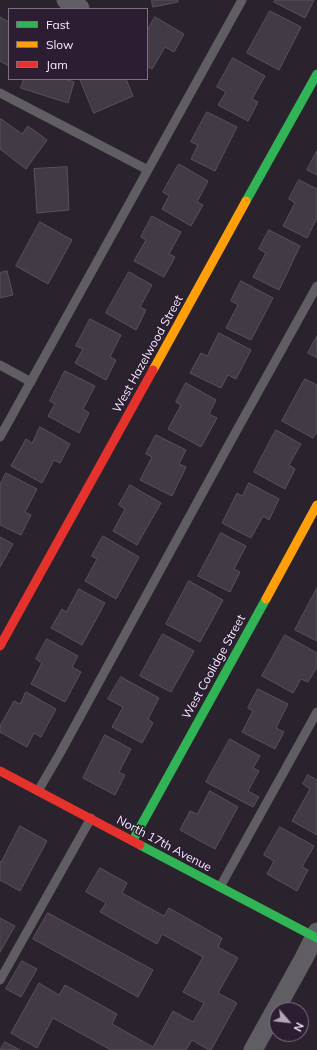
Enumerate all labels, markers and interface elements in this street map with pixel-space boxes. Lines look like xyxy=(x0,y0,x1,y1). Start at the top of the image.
legend xyxy=(8,8,148,80)
text: Fast xyxy=(46,17,70,32)
text: Slow xyxy=(46,37,74,52)
text: Jam xyxy=(46,57,68,72)
street label: West Hazelwood Street xyxy=(110,293,186,415)
street label: West Coolidge Street xyxy=(179,612,249,722)
street label: North 17th Avenue xyxy=(114,813,214,875)
north arrow xyxy=(269,1002,309,1042)
text: N xyxy=(291,1020,307,1034)

